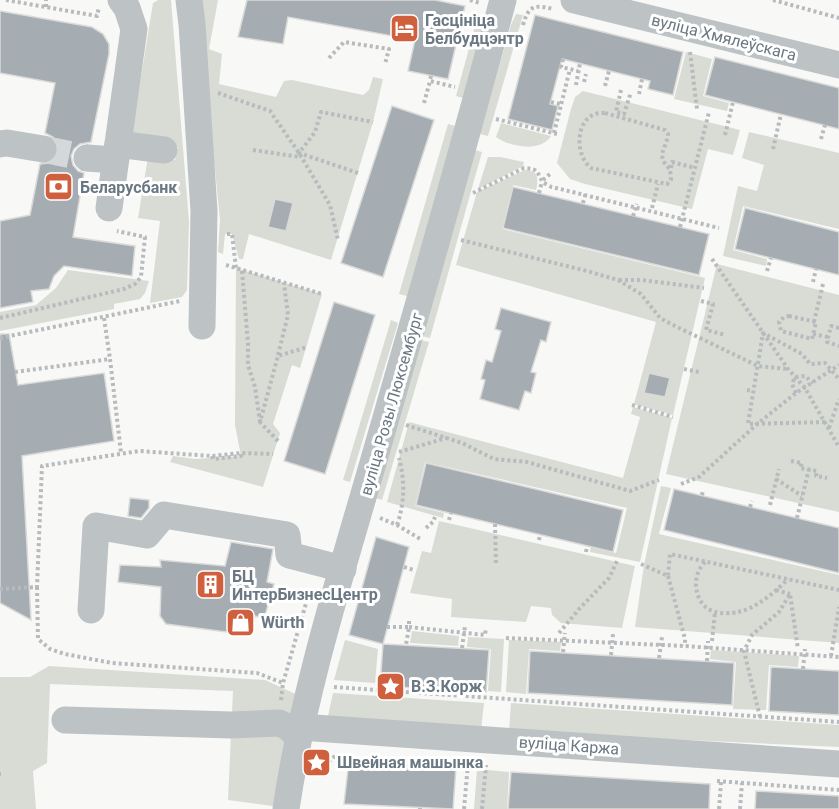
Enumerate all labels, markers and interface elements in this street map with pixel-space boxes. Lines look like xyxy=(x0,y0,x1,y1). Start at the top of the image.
street label: вуліца Хмялеўскага xyxy=(650,10,798,65)
place label: Гасцініца Белбудцэнтр xyxy=(425,11,524,48)
hotel icon: Гасцініца Белбудцэнтр xyxy=(388,13,420,45)
bank icon: Беларусбанк xyxy=(43,171,75,203)
place label: Беларусбанк xyxy=(80,178,178,197)
street label: вуліца Розы Люксембург xyxy=(356,310,427,498)
place label: БЦ ИнтерБизнесЦентр xyxy=(232,567,378,604)
building icon: БЦ ИнтерБизнесЦентр xyxy=(195,569,227,601)
shop icon: Würth xyxy=(224,606,256,638)
place label: Würth xyxy=(261,613,304,632)
place icon: В.З.Корж xyxy=(374,670,406,702)
place label: В.З.Корж xyxy=(411,677,482,696)
street label: вуліца Каржа xyxy=(518,733,620,758)
place icon: Швейная машынка xyxy=(300,746,332,778)
place label: Швейная машынка xyxy=(337,753,484,772)

